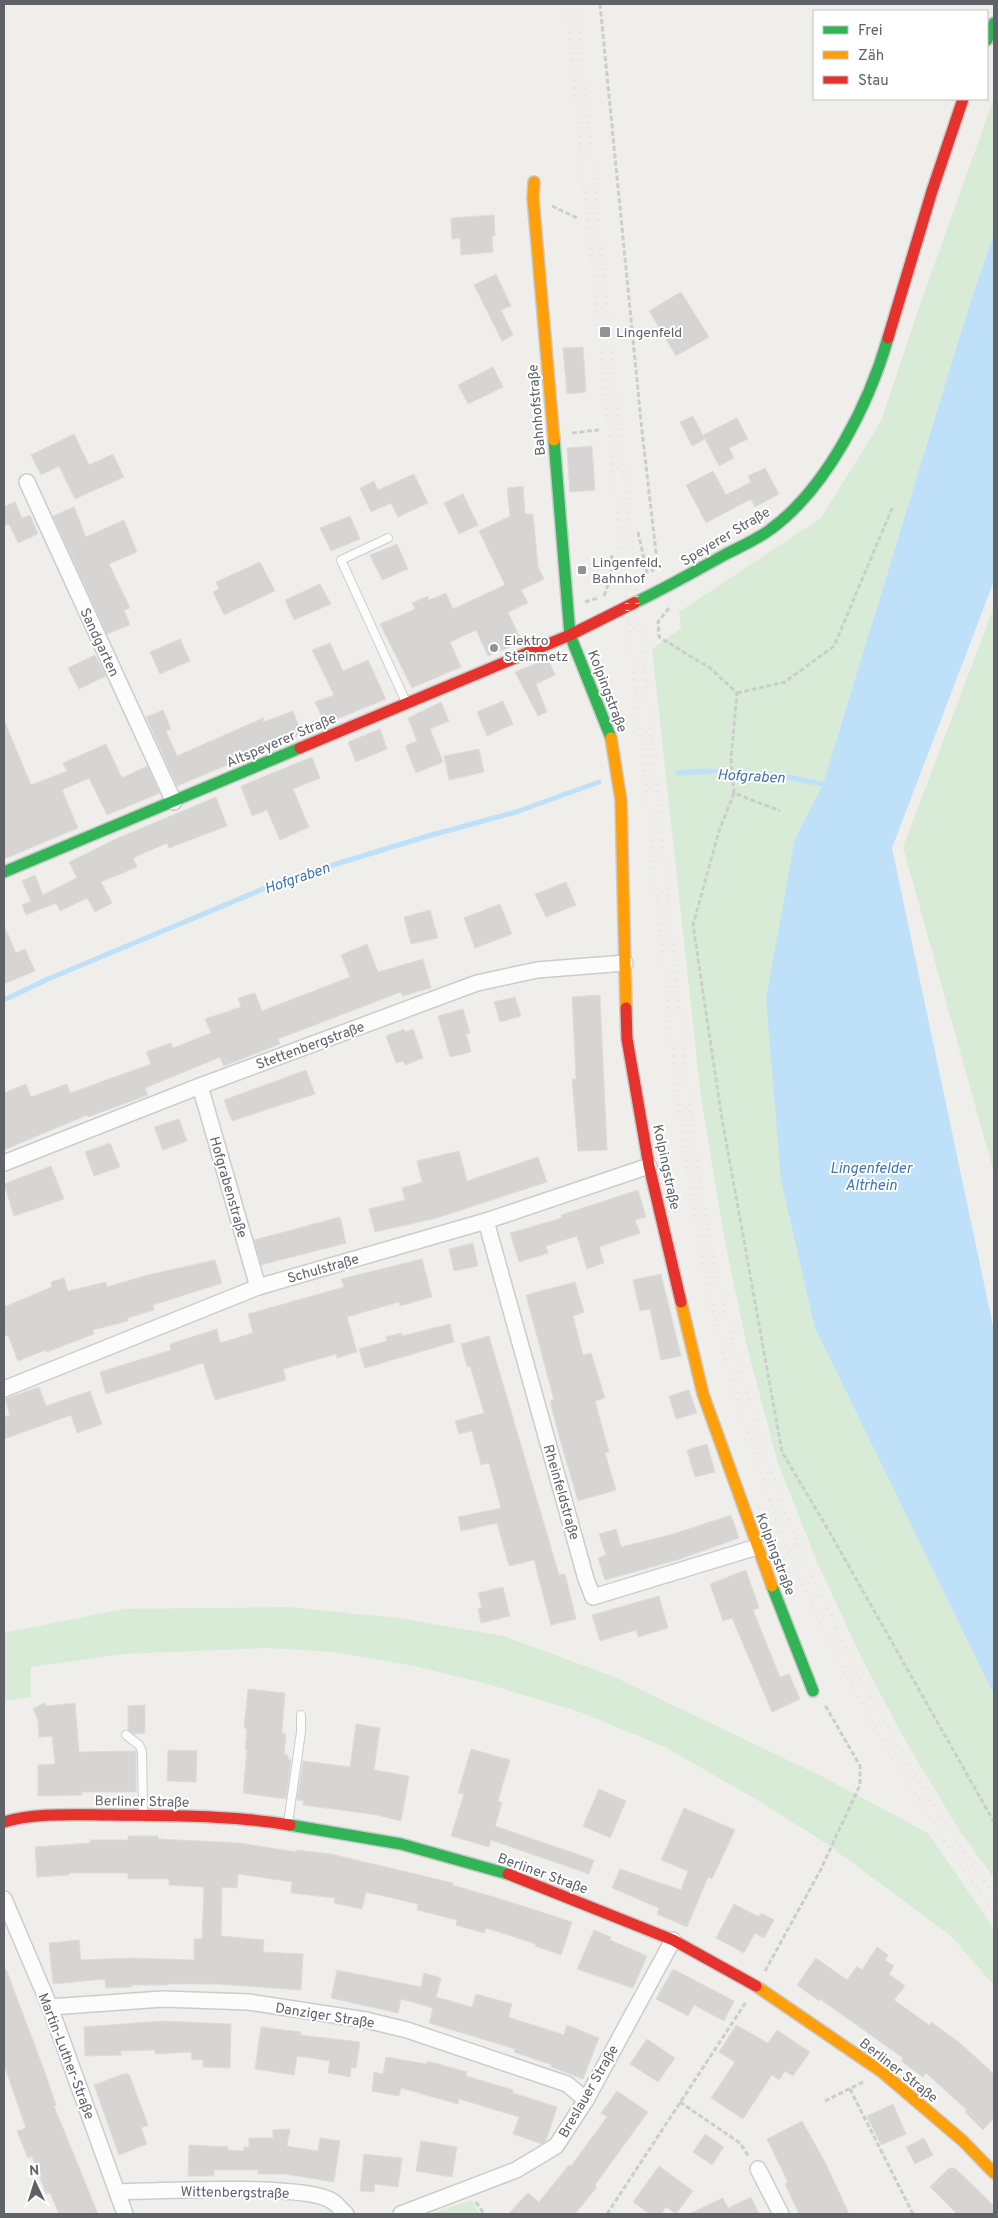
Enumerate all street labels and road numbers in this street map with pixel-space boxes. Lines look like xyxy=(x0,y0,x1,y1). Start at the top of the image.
street label: Bahnhofstraße xyxy=(525,363,550,456)
street label: Speyerer Straße xyxy=(678,504,773,571)
street label: Sandgarten xyxy=(75,606,122,680)
street label: Kolpingstraße xyxy=(583,648,630,735)
street label: Altspeyerer Straße xyxy=(224,711,339,772)
street label: Stettenbergstraße xyxy=(254,1019,367,1074)
street label: Kolpingstraße xyxy=(648,1123,683,1212)
street label: Hofgrabenstraße xyxy=(205,1135,250,1240)
street label: Schulstraße xyxy=(286,1251,361,1288)
street label: Rheinfeldstraße xyxy=(539,1443,582,1542)
street label: Kolpingstraße xyxy=(751,1511,798,1598)
street label: Berliner Straße xyxy=(94,1793,190,1812)
street label: Berliner Straße xyxy=(495,1850,590,1899)
street label: Martin-Luther-Straße xyxy=(34,1991,98,2122)
street label: Danziger Straße xyxy=(274,2000,376,2033)
street label: Berliner Straße xyxy=(855,2035,941,2107)
street label: Breslauer Straße xyxy=(556,2042,623,2141)
street label: Wittenbergstraße xyxy=(180,2184,290,2203)

